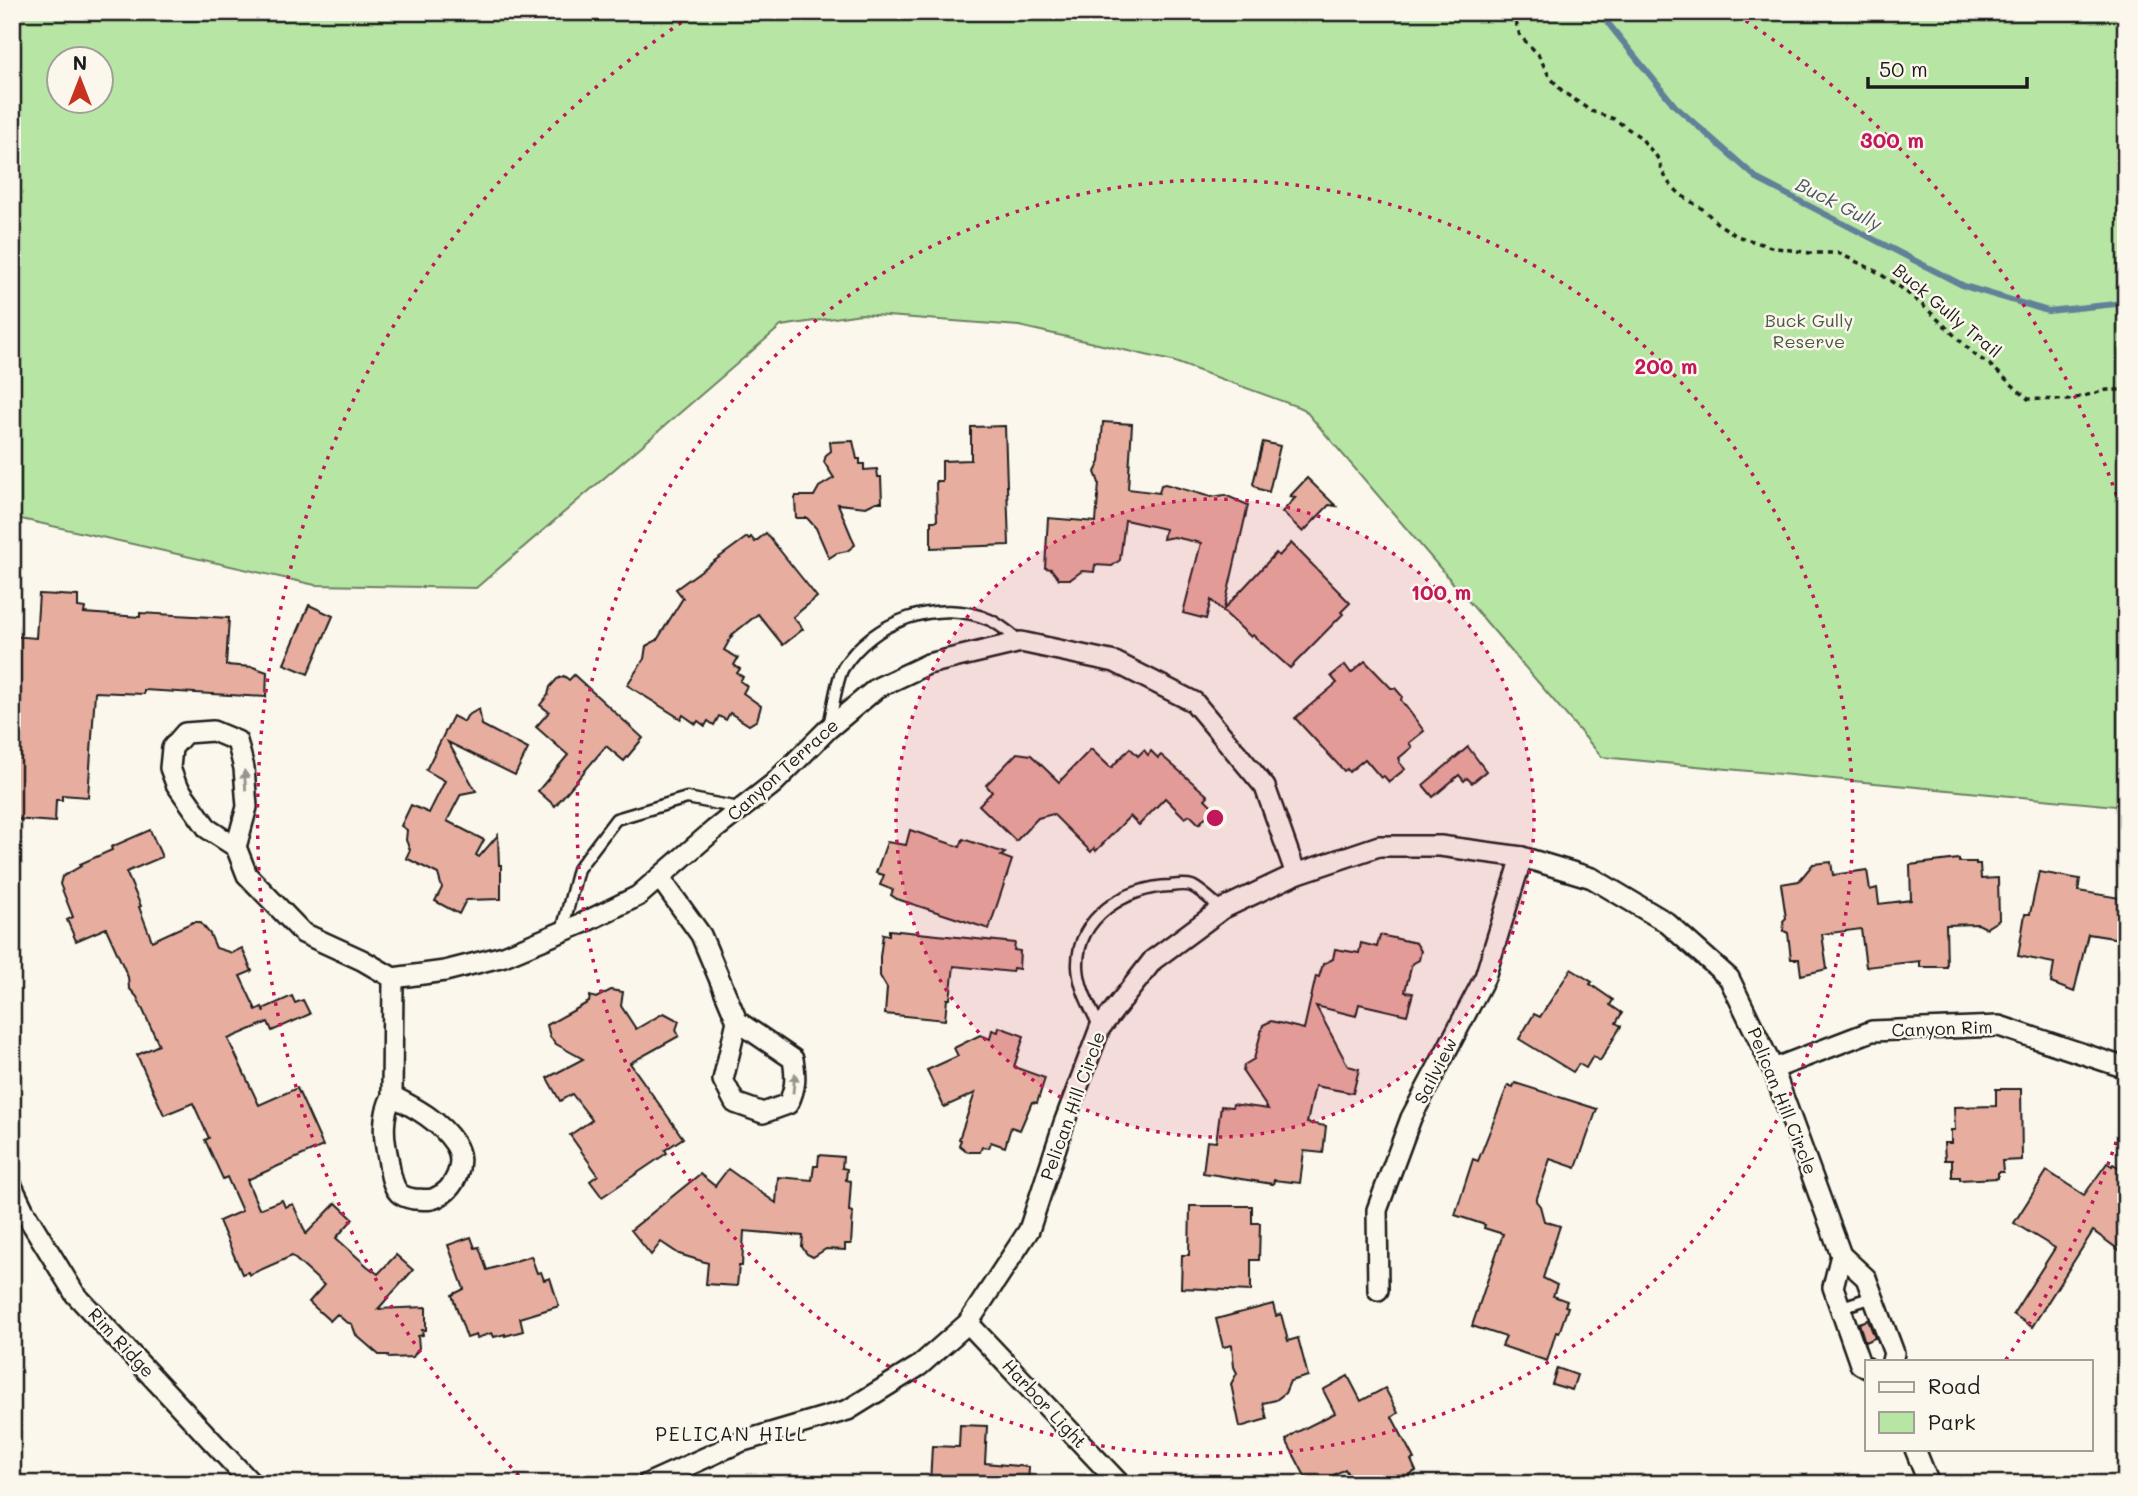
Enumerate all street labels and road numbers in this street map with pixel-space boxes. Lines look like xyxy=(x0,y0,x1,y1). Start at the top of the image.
street label: Buck Gully Trail xyxy=(1888,258,2007,363)
street label: Canyon Terrace xyxy=(722,713,843,826)
street label: Canyon Rim xyxy=(1891,1014,1993,1042)
street label: Pelican Hill Circle xyxy=(1742,1024,1823,1178)
street label: Pelican Hill Circle xyxy=(1034,1028,1110,1183)
street label: Sailview xyxy=(1408,1033,1462,1108)
street label: Rim Ridge xyxy=(83,1302,160,1382)
street label: Harbor Light xyxy=(997,1354,1092,1453)

